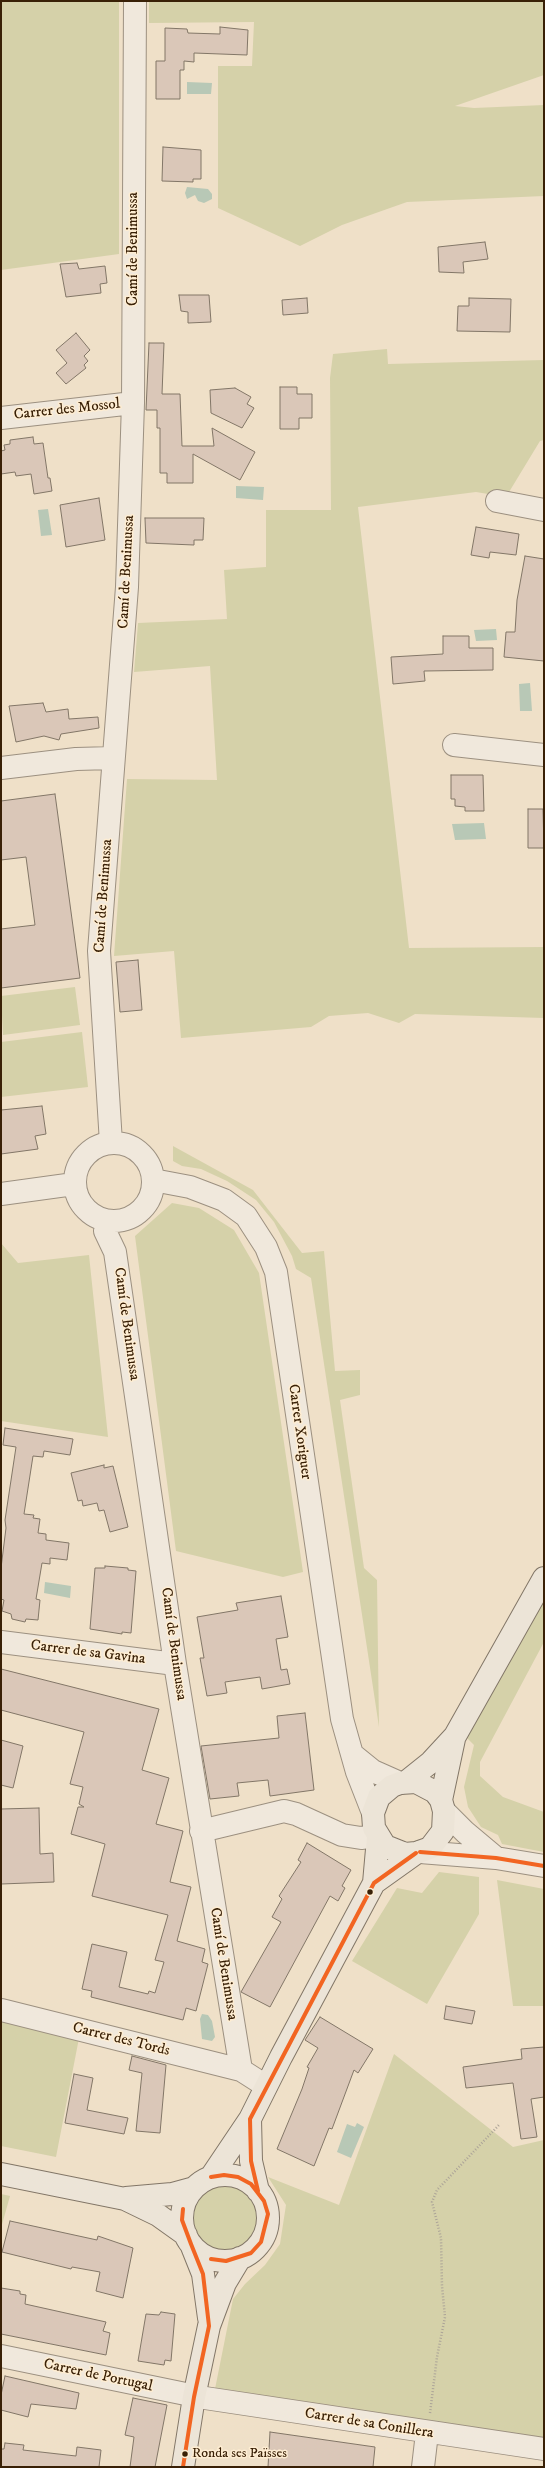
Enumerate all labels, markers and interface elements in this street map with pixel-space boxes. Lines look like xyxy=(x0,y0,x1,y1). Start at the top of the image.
street label: Camí de Benimussa xyxy=(125,192,143,306)
street label: Carrer des Mossol xyxy=(13,395,121,425)
street label: Camí de Benimussa xyxy=(115,515,139,629)
street label: Camí de Benimussa xyxy=(91,839,117,953)
street label: Camí de Benimussa xyxy=(109,1266,143,1382)
street label: Carrer Xoriguer xyxy=(283,1383,315,1481)
street label: Camí de Benimussa xyxy=(156,1586,190,1702)
street label: Carrer de sa Gavina xyxy=(30,1637,146,1669)
unlabelled marker xyxy=(365,1887,375,1897)
street label: Camí de Benimussa xyxy=(205,1906,241,2022)
street label: Carrer des Tords xyxy=(71,2019,171,2061)
street label: Carrer de Portugal xyxy=(42,2356,154,2396)
street label: Carrer de sa Conillera xyxy=(303,2405,435,2443)
place label: Ronda ses Païsses xyxy=(192,2446,287,2462)
marker: Ronda ses Païsses xyxy=(180,2449,190,2459)

